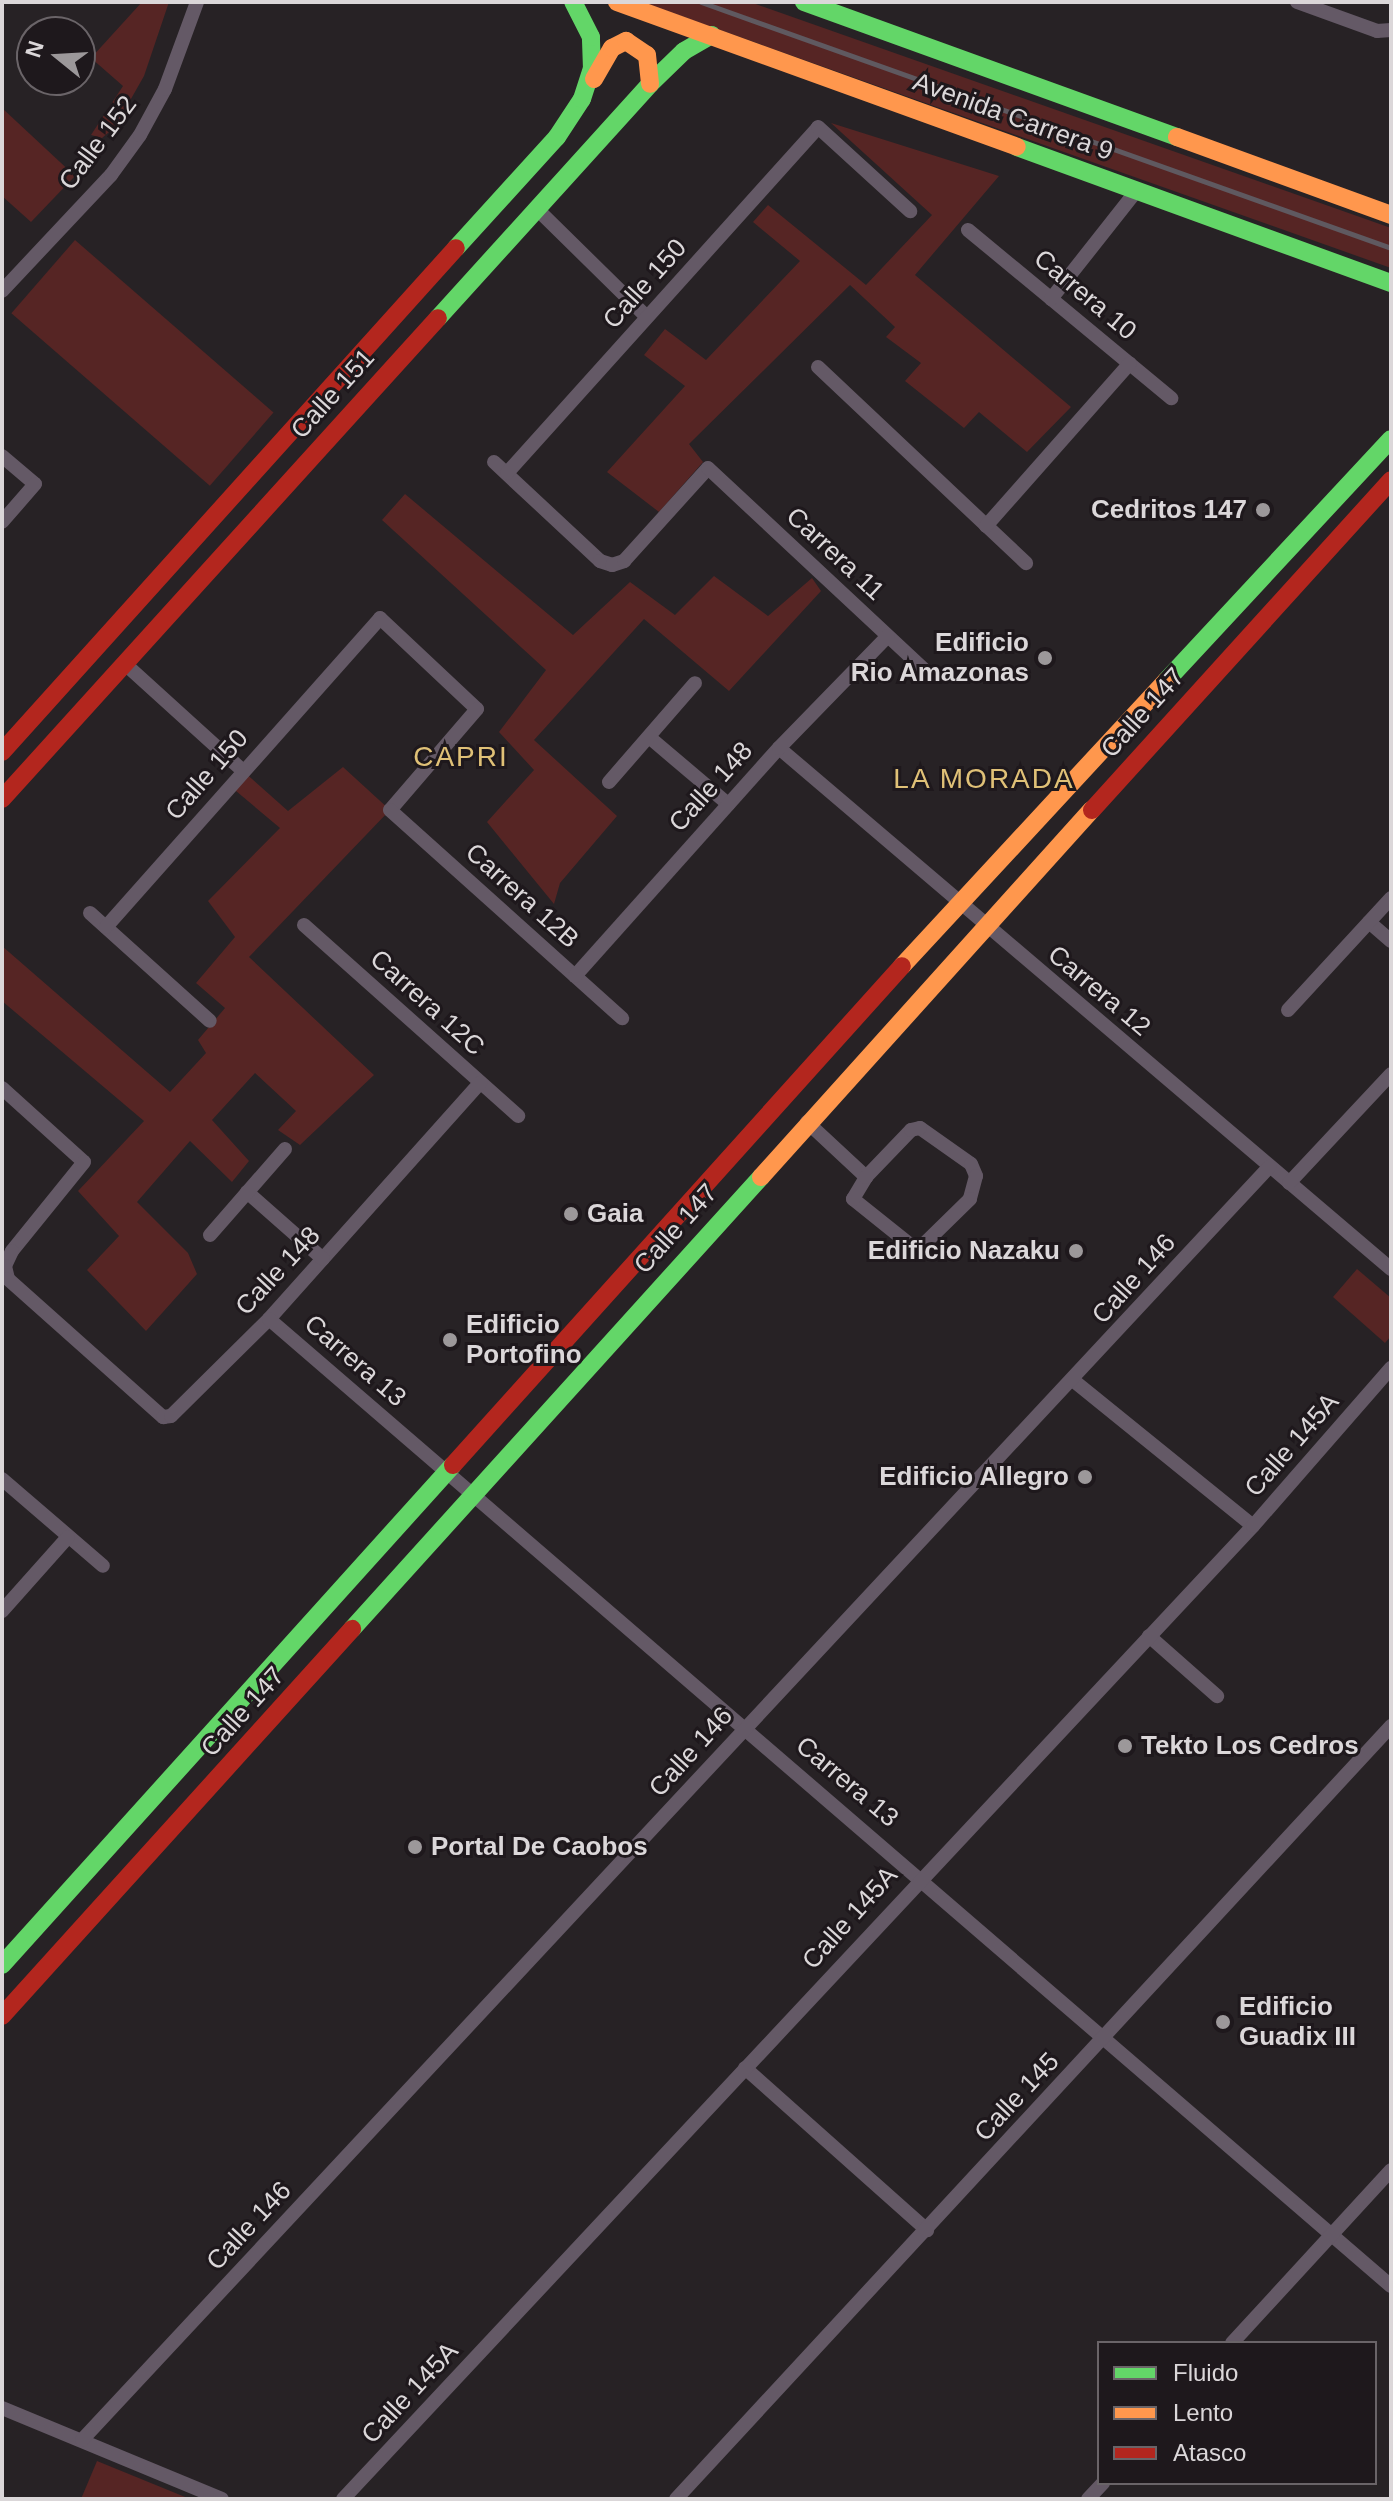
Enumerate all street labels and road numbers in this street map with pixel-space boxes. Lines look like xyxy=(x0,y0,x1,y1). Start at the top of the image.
street label: Avenida Carrera 9 xyxy=(909,66,1117,168)
street label: Calle 152 xyxy=(52,90,144,196)
street label: Calle 150 xyxy=(597,233,693,335)
street label: Carrera 10 xyxy=(1027,243,1143,347)
street label: Calle 151 xyxy=(285,343,381,445)
street label: Carrera 11 xyxy=(780,501,890,607)
street label: Calle 147 xyxy=(1095,662,1191,764)
street label: Calle 150 xyxy=(159,723,255,827)
street label: Calle 148 xyxy=(663,736,759,838)
street label: Carrera 12B xyxy=(459,837,585,955)
street label: Carrera 12 xyxy=(1041,939,1157,1043)
street label: Carrera 12C xyxy=(363,944,491,1062)
street label: Calle 147 xyxy=(628,1178,724,1280)
street label: Calle 148 xyxy=(229,1220,327,1322)
street label: Calle 146 xyxy=(1086,1228,1182,1330)
street label: Carrera 13 xyxy=(298,1308,412,1414)
street label: Calle 145A xyxy=(1239,1387,1345,1503)
street label: Calle 147 xyxy=(195,1661,291,1763)
street label: Calle 146 xyxy=(643,1701,739,1803)
street label: Carrera 13 xyxy=(789,1730,905,1834)
street label: Calle 145A xyxy=(796,1860,904,1976)
street label: Calle 145 xyxy=(968,2046,1066,2148)
street label: Calle 146 xyxy=(200,2175,298,2277)
street label: Calle 145A xyxy=(355,2336,465,2450)

